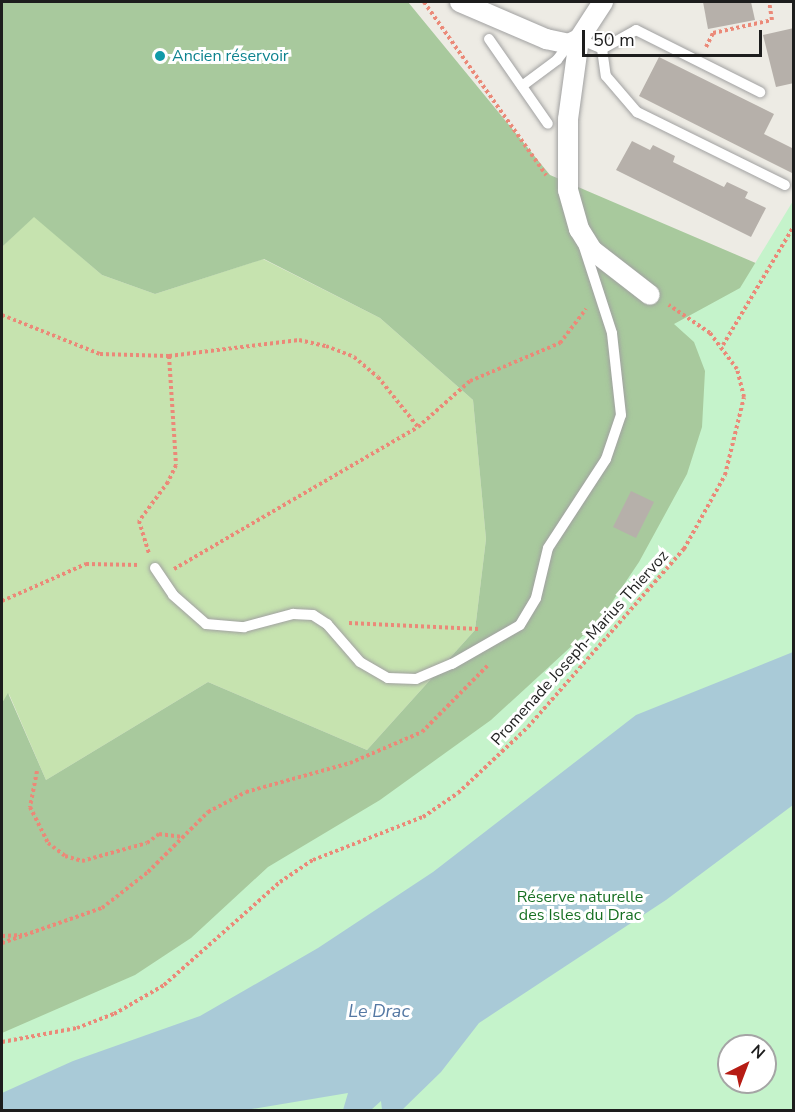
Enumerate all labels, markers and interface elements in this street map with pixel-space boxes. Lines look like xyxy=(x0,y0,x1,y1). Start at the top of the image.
scale bar xyxy=(585,18,765,56)
text: 50 m xyxy=(593,28,635,52)
place label: Ancien réservoir xyxy=(172,46,289,66)
marker: Ancien réservoir xyxy=(153,49,167,63)
street label: Promenade Joseph-Marius Thiervoz xyxy=(487,547,673,749)
park label: Réserve naturelle des Isles du Drac xyxy=(517,887,643,925)
water label: Le Drac xyxy=(348,1000,410,1022)
north arrow xyxy=(717,1034,777,1094)
text: N xyxy=(746,1040,770,1064)

